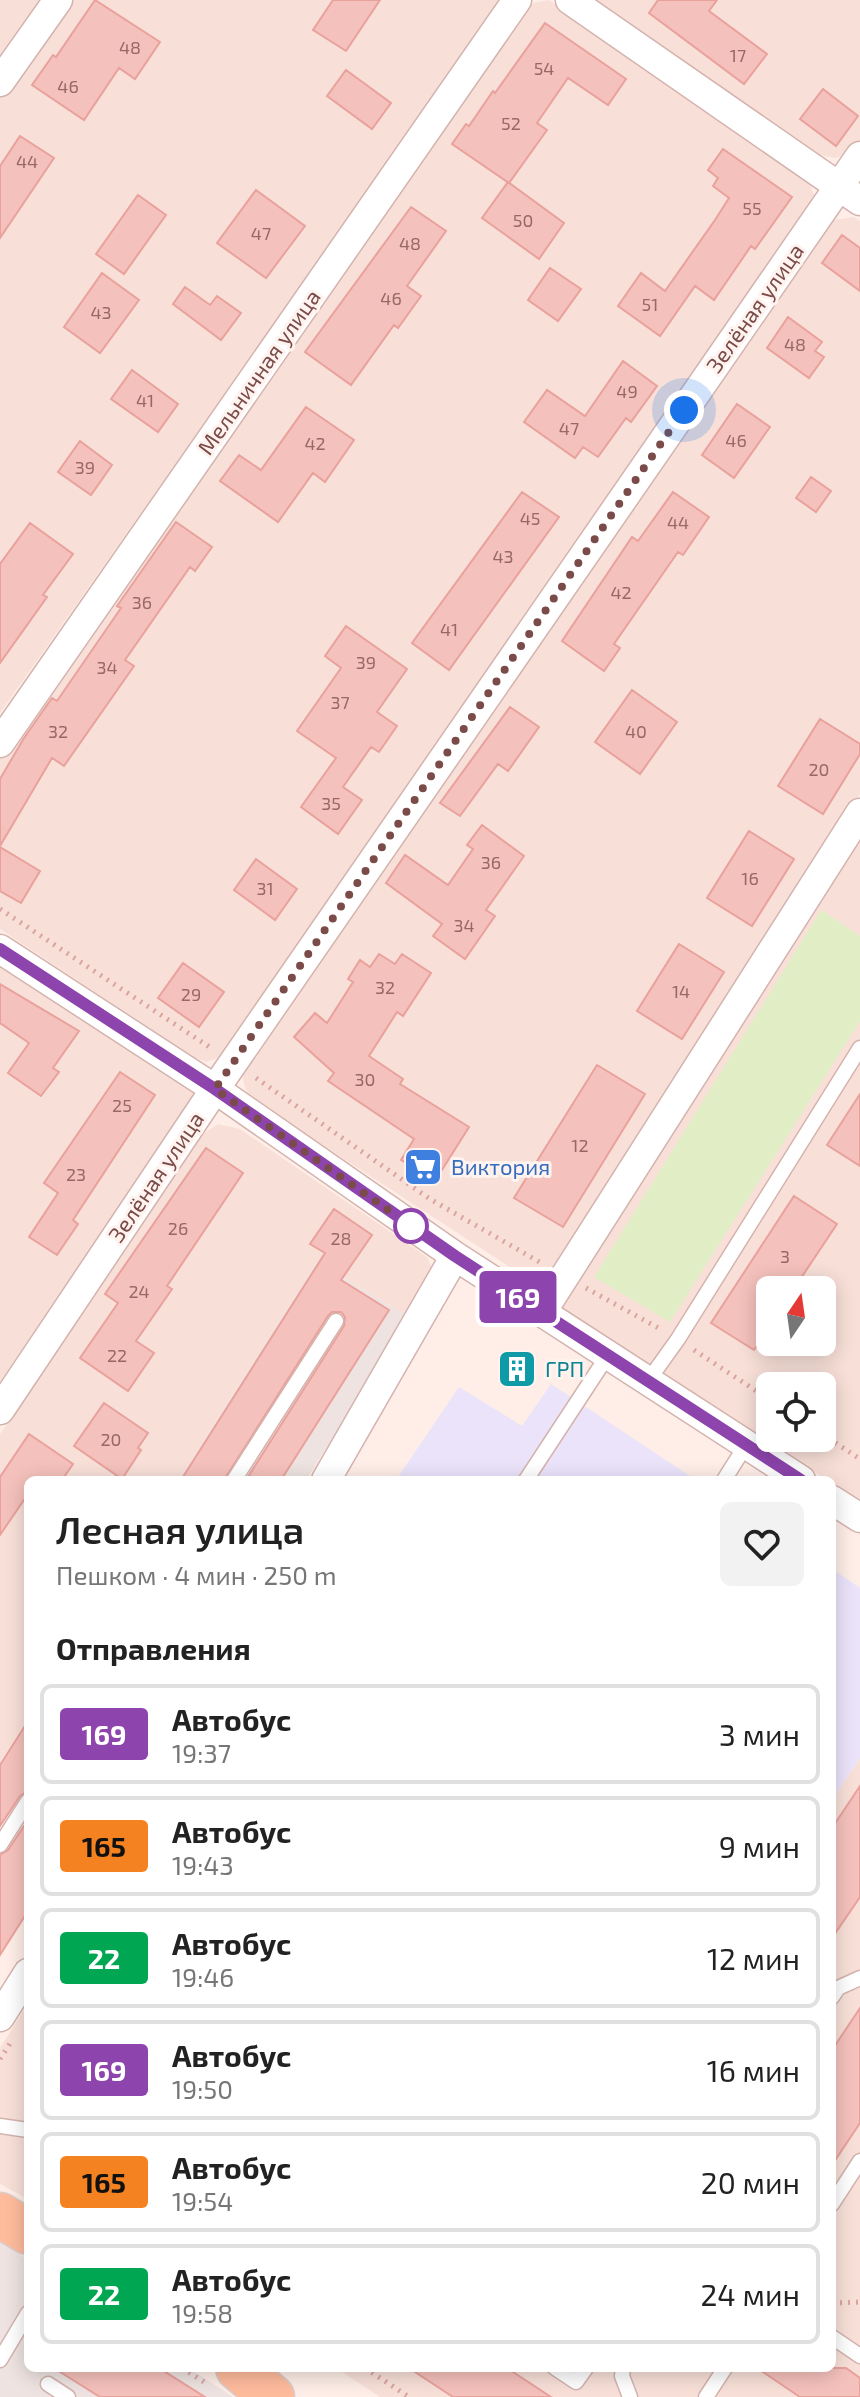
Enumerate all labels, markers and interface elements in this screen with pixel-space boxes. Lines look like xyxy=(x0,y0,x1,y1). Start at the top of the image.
house number: 48 xyxy=(119,36,141,58)
house number: 17 xyxy=(730,44,746,66)
house number: 54 xyxy=(534,57,554,79)
house number: 46 xyxy=(57,75,79,97)
house number: 52 xyxy=(501,112,521,134)
house number: 44 xyxy=(16,150,38,172)
house number: 55 xyxy=(742,197,762,219)
house number: 50 xyxy=(513,209,533,231)
house number: 47 xyxy=(251,222,271,244)
house number: 48 xyxy=(399,232,421,254)
street label: Зелёная улица xyxy=(700,238,809,378)
street label: Мельничная улица xyxy=(191,284,326,460)
house number: 46 xyxy=(380,287,402,309)
house number: 51 xyxy=(642,293,658,315)
house number: 43 xyxy=(90,301,112,323)
house number: 48 xyxy=(784,333,806,355)
house number: 49 xyxy=(616,380,638,402)
house number: 41 xyxy=(136,389,154,411)
your location xyxy=(664,390,704,430)
house number: 47 xyxy=(559,417,579,439)
house number: 46 xyxy=(725,429,747,451)
house number: 42 xyxy=(304,432,326,454)
house number: 39 xyxy=(75,456,95,478)
house number: 45 xyxy=(520,507,540,529)
house number: 44 xyxy=(667,511,689,533)
house number: 43 xyxy=(492,545,514,567)
house number: 42 xyxy=(610,581,632,603)
house number: 36 xyxy=(132,591,152,613)
house number: 41 xyxy=(440,618,458,640)
house number: 39 xyxy=(356,651,376,673)
house number: 34 xyxy=(96,656,118,678)
house number: 37 xyxy=(330,691,350,713)
house number: 32 xyxy=(48,720,68,742)
house number: 40 xyxy=(625,720,647,742)
house number: 20 xyxy=(809,758,829,780)
house number: 35 xyxy=(321,792,341,814)
house number: 36 xyxy=(481,851,501,873)
house number: 16 xyxy=(741,867,759,889)
house number: 31 xyxy=(256,877,274,899)
house number: 34 xyxy=(453,914,475,936)
house number: 32 xyxy=(375,976,395,998)
house number: 14 xyxy=(672,980,690,1002)
house number: 29 xyxy=(181,983,201,1005)
house number: 30 xyxy=(355,1068,375,1090)
house number: 25 xyxy=(112,1094,132,1116)
street label: Зелёная улица xyxy=(102,1106,209,1247)
house number: 12 xyxy=(571,1134,589,1156)
supermarket icon: Виктория xyxy=(402,1146,444,1188)
place label: Виктория xyxy=(451,1153,550,1179)
house number: 23 xyxy=(66,1163,86,1185)
unlabelled marker xyxy=(394,1209,428,1243)
house number: 26 xyxy=(168,1217,188,1239)
house number: 28 xyxy=(330,1227,352,1249)
house number: 3 xyxy=(780,1245,790,1267)
line badge: 169 xyxy=(472,1271,564,1323)
north arrow xyxy=(756,1276,836,1356)
map controls xyxy=(756,1276,836,1452)
house number: 24 xyxy=(128,1280,150,1302)
text: 169 xyxy=(495,1280,541,1314)
house number: 22 xyxy=(107,1344,127,1366)
building icon: ГРП xyxy=(496,1348,538,1390)
place label: ГРП xyxy=(545,1355,584,1381)
button: locate xyxy=(756,1372,836,1452)
house number: 20 xyxy=(101,1428,121,1450)
button: heart xyxy=(720,1502,804,1586)
text: Лесная улица xyxy=(56,1506,304,1552)
text: Пешком · 4 мин · 250 m xyxy=(56,1559,336,1590)
text: Отправления xyxy=(56,1630,251,1666)
text: Автобус xyxy=(172,1701,291,1737)
text: 3 мин xyxy=(719,1716,800,1752)
text: 169 xyxy=(81,1717,127,1751)
text: 19:37 xyxy=(172,1737,231,1768)
text: Автобус xyxy=(172,1813,291,1849)
text: 9 мин xyxy=(719,1828,800,1864)
text: 165 xyxy=(82,1829,126,1863)
text: 19:43 xyxy=(172,1849,234,1880)
text: Автобус xyxy=(172,1925,291,1961)
text: 12 мин xyxy=(707,1940,800,1976)
text: 22 xyxy=(88,1941,120,1975)
text: 19:46 xyxy=(172,1961,234,1992)
text: Автобус xyxy=(172,2037,291,2073)
text: 16 мин xyxy=(707,2052,800,2088)
text: 169 xyxy=(81,2053,127,2087)
text: 19:50 xyxy=(172,2073,233,2104)
text: Автобус xyxy=(172,2149,291,2185)
text: 20 мин xyxy=(701,2164,800,2200)
text: 165 xyxy=(82,2165,126,2199)
text: 19:54 xyxy=(172,2185,233,2216)
text: Автобус xyxy=(172,2261,291,2297)
text: 24 мин xyxy=(700,2276,800,2312)
text: 22 xyxy=(88,2277,120,2311)
text: 19:58 xyxy=(172,2297,233,2328)

